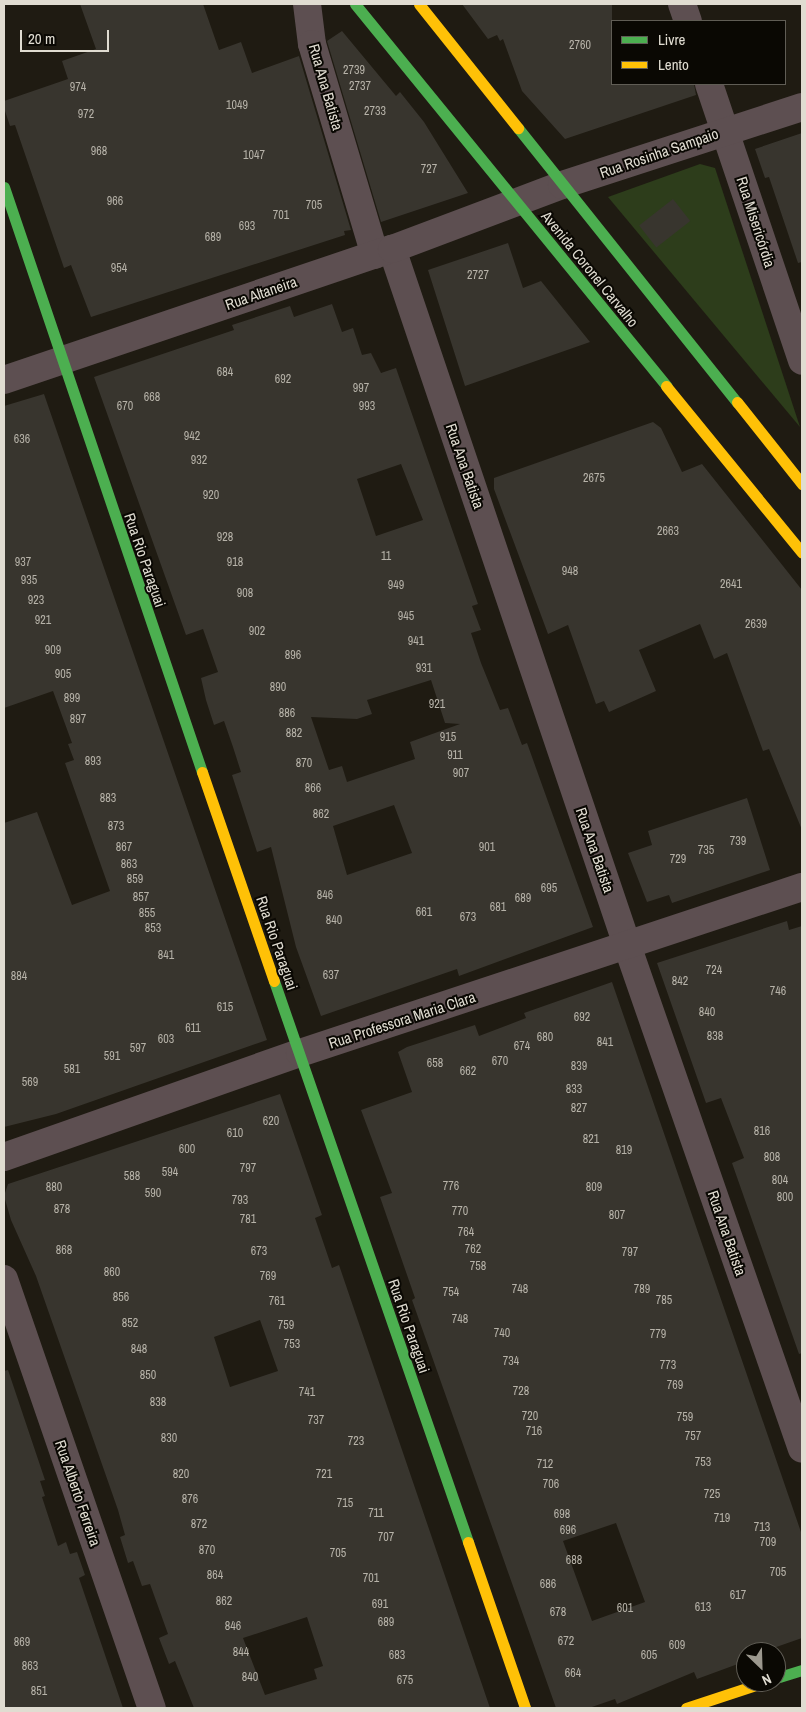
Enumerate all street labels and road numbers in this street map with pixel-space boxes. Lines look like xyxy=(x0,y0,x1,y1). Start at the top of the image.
street label: Rua Ana Batista xyxy=(305,41,347,133)
street label: Rua Rosinha Sampaio xyxy=(597,124,721,182)
street label: Rua Misericórdia xyxy=(733,174,779,270)
street label: Avenida Coronel Carvalho xyxy=(538,207,642,331)
street label: Rua Altaneira xyxy=(223,272,299,314)
street label: Rua Ana Batista xyxy=(442,421,488,511)
street label: Rua Rio Paraguai xyxy=(120,511,170,609)
street label: Rua Ana Batista xyxy=(572,805,618,895)
street label: Rua Rio Paraguai xyxy=(252,894,302,992)
street label: Rua Professora Maria Clara xyxy=(326,988,478,1052)
street label: Rua Ana Batista xyxy=(704,1188,750,1278)
street label: Rua Rio Paraguai xyxy=(384,1277,434,1375)
street label: Rua Alberto Ferreira xyxy=(51,1437,105,1549)

